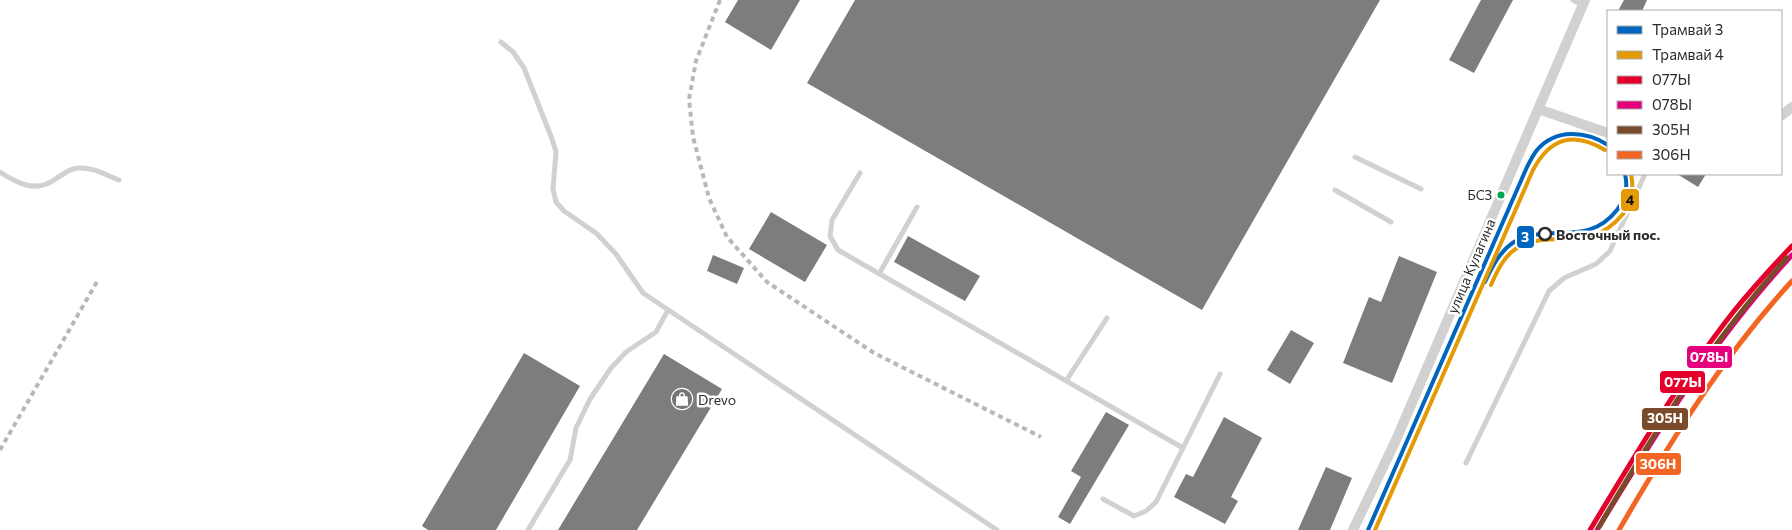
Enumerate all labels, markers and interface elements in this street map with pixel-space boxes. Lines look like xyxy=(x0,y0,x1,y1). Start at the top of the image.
legend xyxy=(1607,10,1782,175)
text: Трамвай 3 xyxy=(1652,20,1723,38)
text: Трамвай 4 xyxy=(1652,45,1724,63)
text: 077Ы xyxy=(1652,70,1691,88)
text: 078Ы xyxy=(1652,95,1692,113)
text: 305Н xyxy=(1652,120,1690,138)
text: 306Н xyxy=(1652,145,1691,163)
place label: БСЗ xyxy=(1467,187,1492,203)
line badge: 4 xyxy=(1620,188,1640,212)
marker: БСЗ xyxy=(1496,190,1506,200)
text: 4 xyxy=(1626,191,1635,208)
street label: улица Кулагина xyxy=(1443,216,1499,316)
line badge: 3 xyxy=(1516,225,1535,249)
place label: Восточный пос. xyxy=(1556,226,1660,243)
marker: Восточный пос. xyxy=(1538,227,1552,241)
text: 3 xyxy=(1521,228,1529,245)
line badge: 078Ы xyxy=(1686,345,1733,369)
text: 078Ы xyxy=(1690,348,1728,365)
line badge: 077Ы xyxy=(1659,370,1706,394)
text: 077Ы xyxy=(1664,373,1702,390)
shop icon: Drevo xyxy=(670,387,694,411)
place label: Drevo xyxy=(698,391,736,408)
line badge: 305Н xyxy=(1641,407,1689,431)
text: 305Н xyxy=(1647,409,1683,426)
line badge: 306Н xyxy=(1635,452,1682,476)
text: 306Н xyxy=(1640,455,1676,472)

